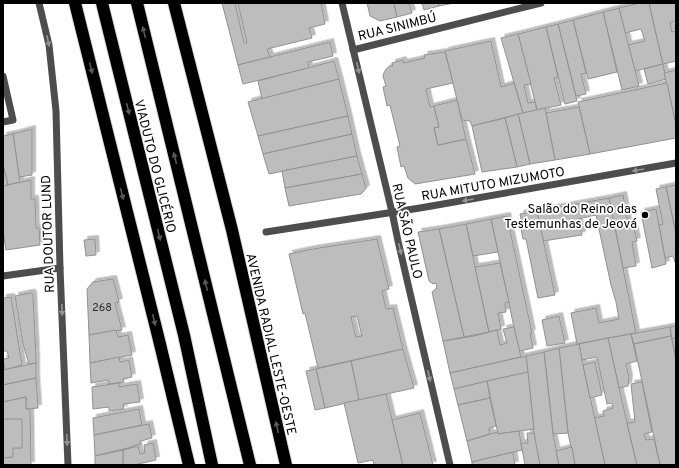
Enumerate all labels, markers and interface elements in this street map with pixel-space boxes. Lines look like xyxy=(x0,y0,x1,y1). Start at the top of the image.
street label: RUA SINIMBÚ xyxy=(356,9,438,45)
one-way arrow xyxy=(141,26,147,38)
one-way arrow xyxy=(45,35,51,47)
one-way arrow xyxy=(88,62,94,74)
one-way arrow xyxy=(355,62,361,74)
street label: VIADUTO DO GLICÉRIO xyxy=(130,98,180,235)
one-way arrow xyxy=(125,103,131,115)
one-way arrow xyxy=(172,152,178,164)
street label: RUA MITUTO MIZUMOTO xyxy=(420,164,566,205)
one-way arrow xyxy=(631,167,644,173)
street label: RUA DOUTOR LUND xyxy=(39,175,59,293)
street label: RUA SÃO PAULO xyxy=(387,182,426,281)
one-way arrow xyxy=(120,188,126,200)
one-way arrow xyxy=(462,197,474,203)
place label: Salão do Reino das Testemunhas de Jeová xyxy=(504,202,637,233)
marker: Salão do Reino das Testemunhas de Jeová xyxy=(640,210,650,220)
one-way arrow xyxy=(157,229,163,241)
one-way arrow xyxy=(397,244,403,256)
street label: AVENIDA RADIAL LESTE-OESTE xyxy=(241,252,299,437)
one-way arrow xyxy=(203,278,209,290)
house number: 268 xyxy=(92,301,112,315)
one-way arrow xyxy=(59,304,65,317)
one-way arrow xyxy=(151,314,157,326)
one-way arrow xyxy=(427,370,433,382)
one-way arrow xyxy=(273,421,279,433)
one-way arrow xyxy=(64,434,71,446)

